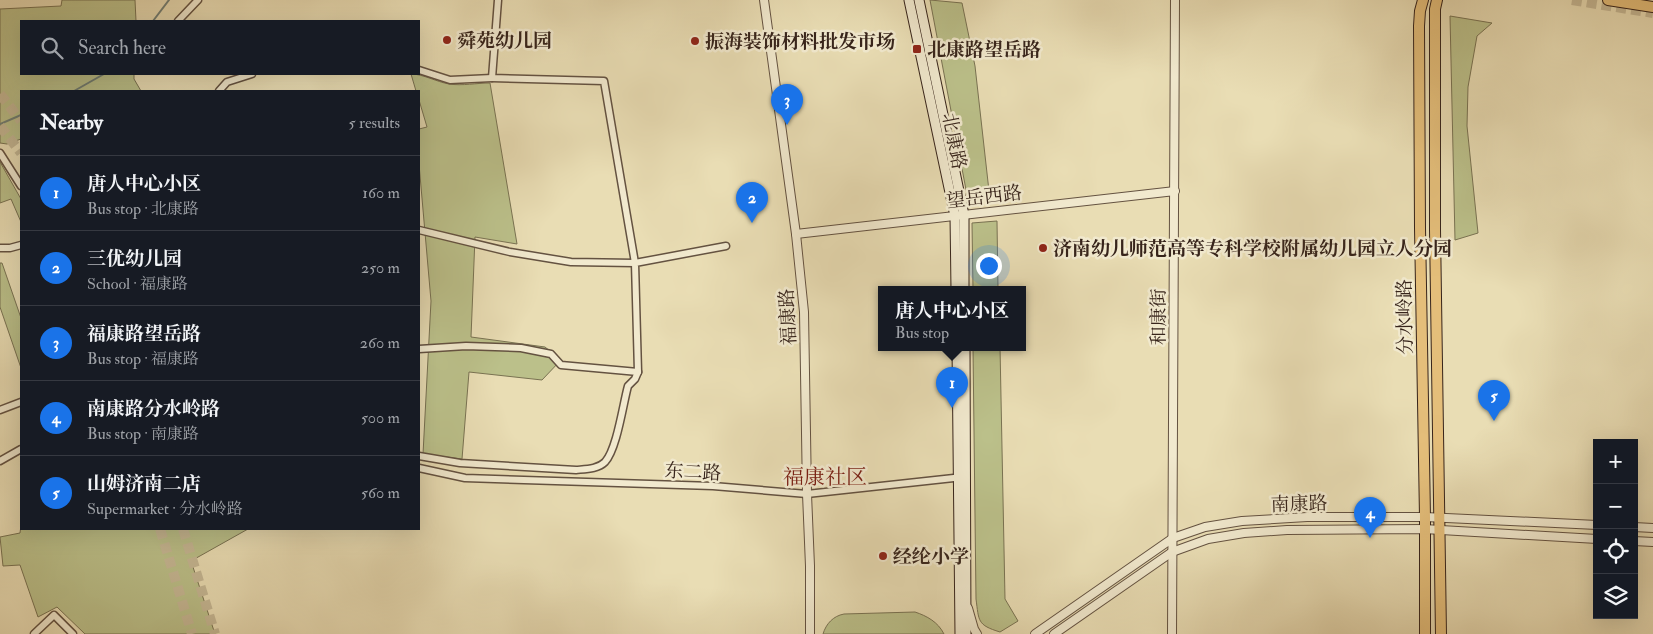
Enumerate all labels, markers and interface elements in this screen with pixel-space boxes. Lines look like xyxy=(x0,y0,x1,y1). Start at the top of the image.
search box xyxy=(20,20,420,75)
place label: 舜苑幼儿园 xyxy=(457,29,552,53)
place label: 振海装饰材料批发市场 xyxy=(705,30,895,54)
icon: search xyxy=(38,34,66,62)
marker: 舜苑幼儿园 xyxy=(441,34,453,46)
marker: 振海装饰材料批发市场 xyxy=(689,35,701,47)
text: Search here xyxy=(78,36,166,60)
place label: 北康路望岳路 xyxy=(927,38,1041,62)
marker: 北康路望岳路 xyxy=(911,43,923,55)
pin: 3 xyxy=(771,84,803,125)
text: Nearby xyxy=(40,109,103,136)
street label: 北康路 xyxy=(937,111,971,171)
text: 5 results xyxy=(349,113,400,133)
text: 唐人中心小区 xyxy=(87,172,201,196)
street label: 望岳西路 xyxy=(945,180,1023,214)
pin: 2 xyxy=(736,182,768,223)
text: 1 xyxy=(53,183,59,203)
text: 160 m xyxy=(362,183,400,203)
text: Bus stop · 北康路 xyxy=(87,199,199,219)
place label: 济南幼儿师范高等专科学校附属幼儿园立人分园 xyxy=(1053,237,1452,261)
marker: 济南幼儿师范高等专科学校附属幼儿园立人分园 xyxy=(1037,242,1049,254)
text: 三优幼儿园 xyxy=(87,247,182,271)
your location xyxy=(976,253,1002,279)
text: 2 xyxy=(52,258,60,278)
text: 250 m xyxy=(361,258,400,278)
text: School · 福康路 xyxy=(87,274,188,294)
street label: 分水岭路 xyxy=(1392,279,1418,355)
popup xyxy=(878,286,1026,351)
street label: 福康路 xyxy=(775,288,801,346)
street label: 和康街 xyxy=(1147,288,1171,346)
text: 唐人中心小区 xyxy=(895,299,1009,323)
text: 福康路望岳路 xyxy=(87,322,201,346)
text: Bus stop xyxy=(895,323,949,343)
text: 3 xyxy=(53,333,59,353)
text: 260 m xyxy=(360,333,400,353)
text: Bus stop · 福康路 xyxy=(87,349,199,369)
pin: 1 xyxy=(936,367,968,408)
pin: 5 xyxy=(1478,380,1510,421)
text: 南康路分水岭路 xyxy=(87,397,220,421)
text: 4 xyxy=(52,408,60,428)
text: 500 m xyxy=(361,408,400,428)
text: Bus stop · 南康路 xyxy=(87,424,199,444)
map controls xyxy=(1593,439,1638,619)
button: + xyxy=(1593,439,1638,484)
street label: 东二路 xyxy=(664,459,722,485)
district label: 福康社区 xyxy=(783,464,867,491)
text: 山姆济南二店 xyxy=(87,472,201,496)
text: 5 xyxy=(52,483,60,503)
text: 560 m xyxy=(361,483,400,503)
button: − xyxy=(1593,484,1638,529)
street label: 南康路 xyxy=(1270,491,1328,517)
pin: 4 xyxy=(1354,497,1386,538)
text: Supermarket · 分水岭路 xyxy=(87,499,243,519)
button: locate xyxy=(1593,529,1638,574)
place label: 经纶小学 xyxy=(893,545,969,569)
marker: 经纶小学 xyxy=(877,550,889,562)
button: layers xyxy=(1593,574,1638,619)

